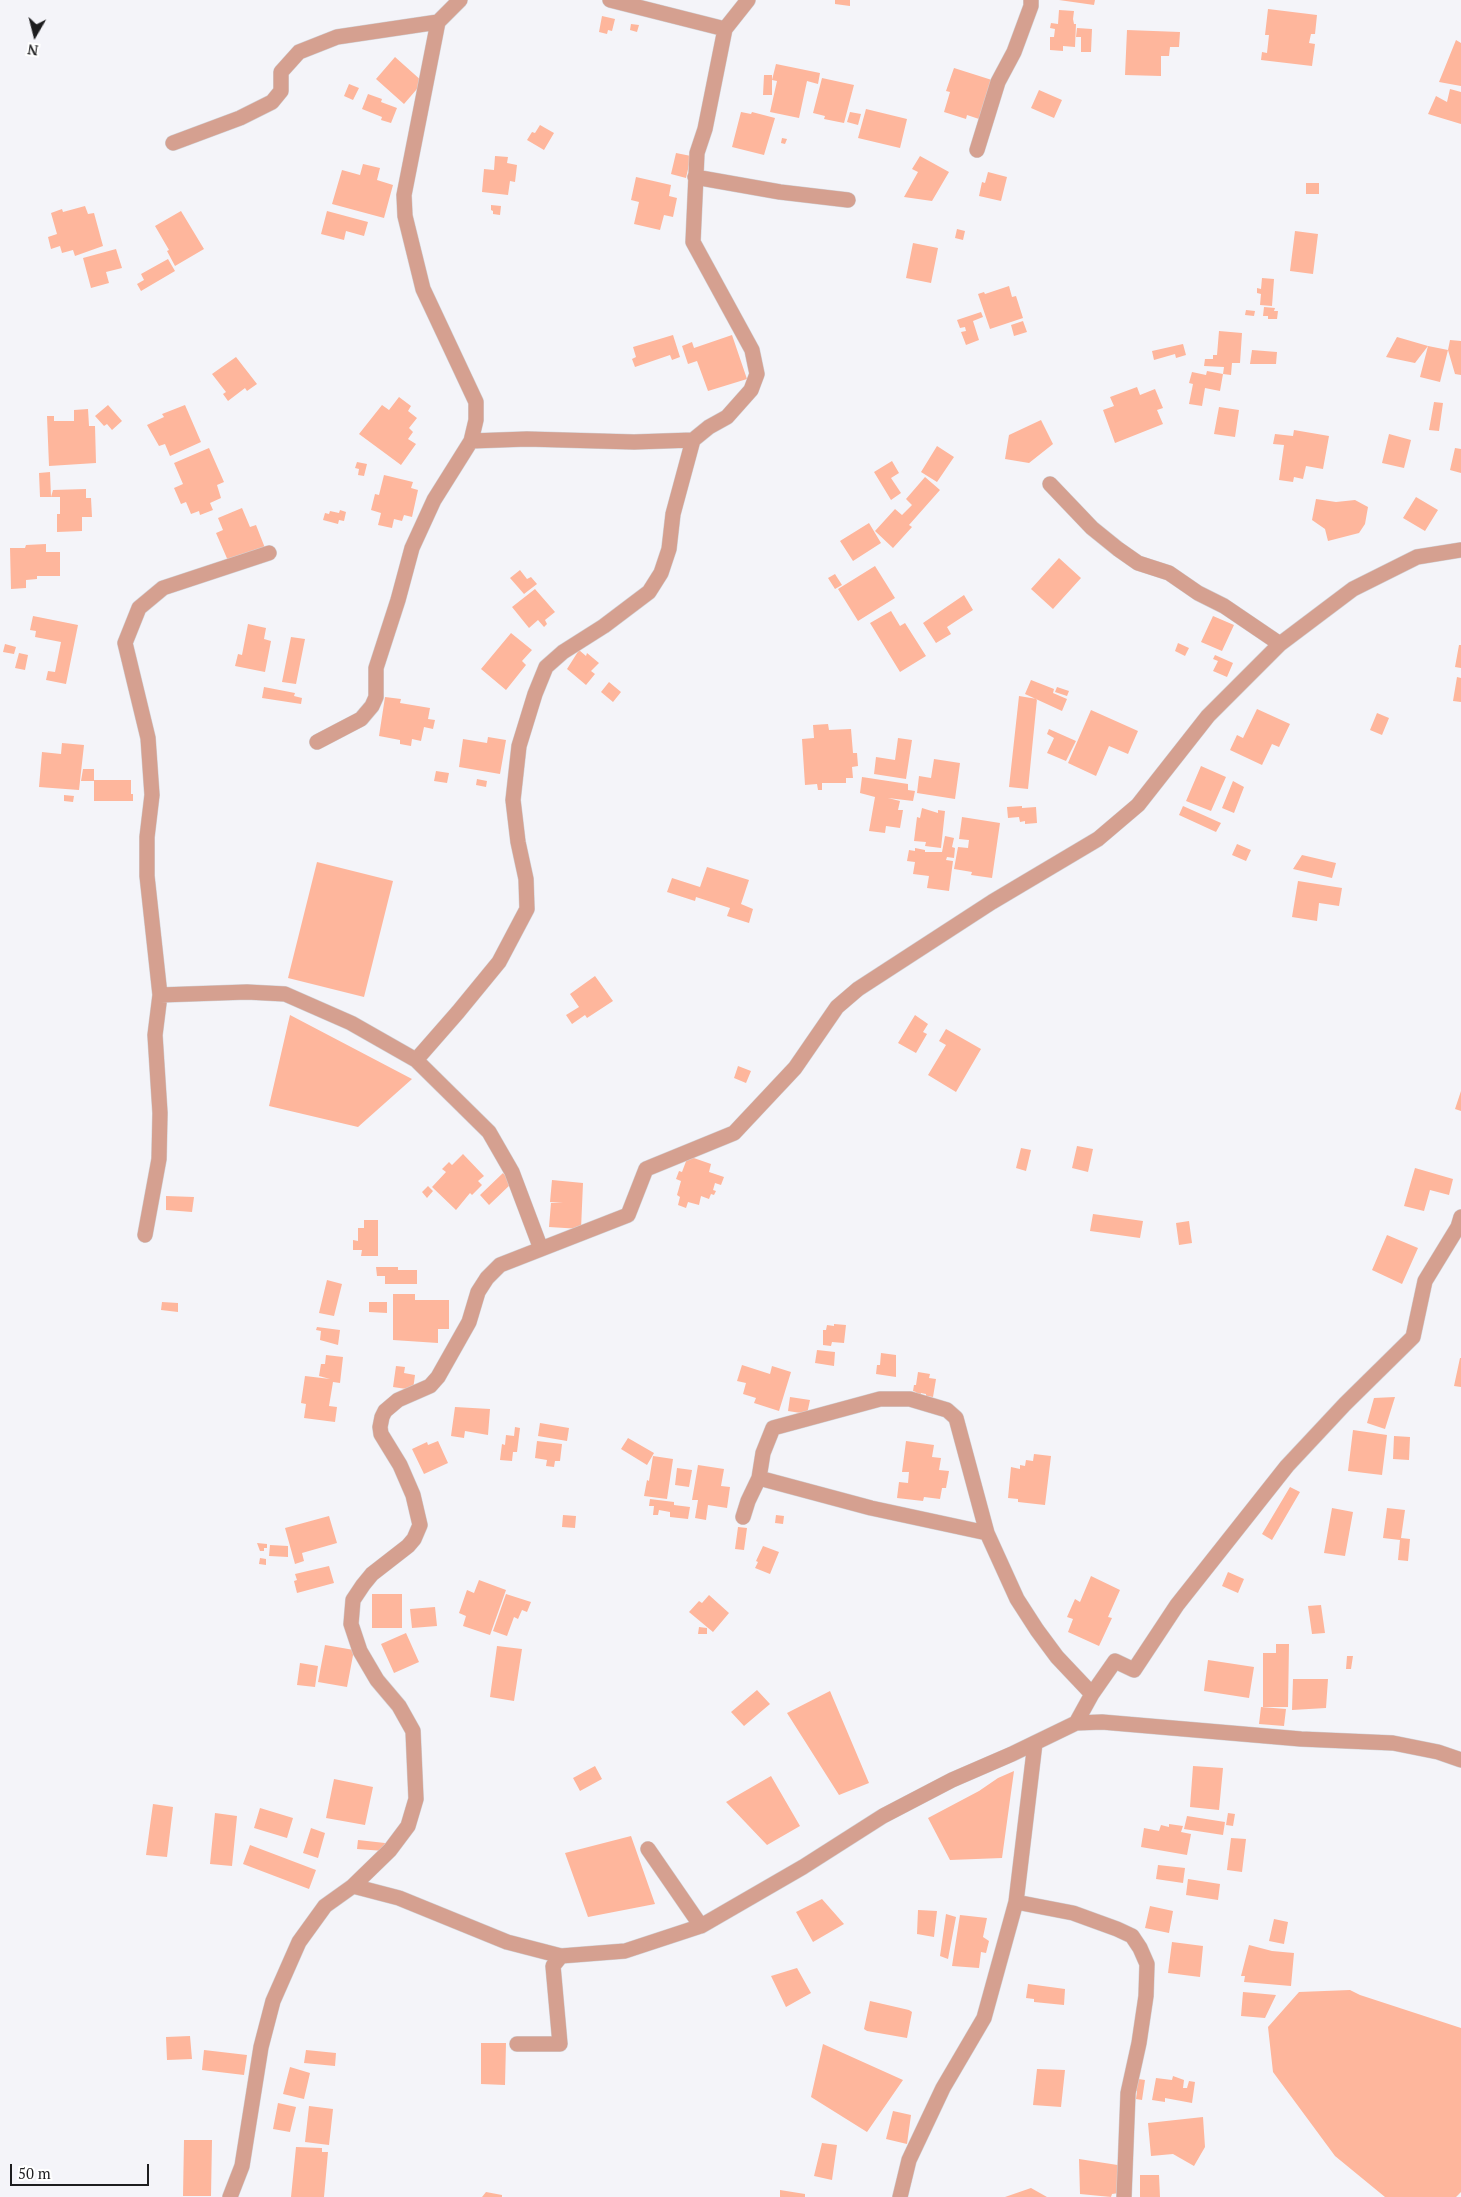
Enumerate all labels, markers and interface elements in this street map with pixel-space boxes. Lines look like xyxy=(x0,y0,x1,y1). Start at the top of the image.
north arrow xyxy=(10,10,60,60)
text: N xyxy=(26,40,39,60)
scale bar xyxy=(12,2154,151,2186)
text: 50 m xyxy=(18,2163,51,2183)

